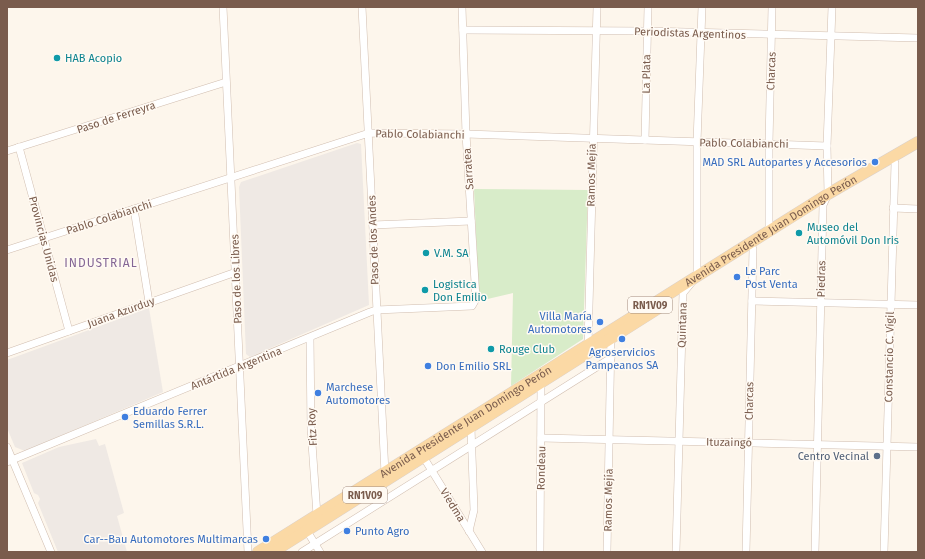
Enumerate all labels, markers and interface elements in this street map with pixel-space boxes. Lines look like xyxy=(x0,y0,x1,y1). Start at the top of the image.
street label: Periodistas Argentinos xyxy=(634,25,746,42)
place label: HAB Acopio xyxy=(65,52,122,65)
street label: Charcas xyxy=(764,52,779,91)
marker: HAB Acopio xyxy=(52,53,62,63)
street label: La Plata xyxy=(640,54,653,94)
street label: Paso de Ferreyra xyxy=(75,99,157,136)
street label: Pablo Colabianchi xyxy=(375,127,465,142)
street label: Pablo Colabianchi xyxy=(699,136,789,151)
street label: Ramos Mejía xyxy=(584,143,599,207)
street label: Sarratea xyxy=(461,148,476,190)
place label: MAD SRL Autopartes y Accesorios xyxy=(702,156,867,169)
marker: MAD SRL Autopartes y Accesorios xyxy=(870,157,880,167)
street label: Avenida Presidente Juan Domingo Perón xyxy=(682,173,859,289)
street label: Provincias Unidas xyxy=(26,195,61,283)
street label: Paso de los Andes xyxy=(365,195,382,285)
street label: Pablo Colabianchi xyxy=(65,198,154,237)
place label: Museo del Automóvil Don Iris xyxy=(807,221,899,247)
marker: Museo del Automóvil Don Iris xyxy=(794,228,804,238)
street label: Paso de los Libres xyxy=(228,234,245,324)
place label: V.M. SA xyxy=(434,247,469,260)
marker: V.M. SA xyxy=(421,248,431,258)
district label: INDUSTRIAL xyxy=(64,256,138,270)
street label: Piedras xyxy=(815,260,828,298)
place label: Le Parc Post Venta xyxy=(745,265,798,291)
marker: Le Parc Post Venta xyxy=(732,272,742,282)
place label: Logistica Don Emilio xyxy=(433,278,487,304)
marker: Logistica Don Emilio xyxy=(420,285,430,295)
street label: Juana Azurduy xyxy=(86,294,157,331)
road number: RN1V09 xyxy=(628,297,672,313)
street label: Quintana xyxy=(675,302,690,348)
place label: Villa María Automotores xyxy=(528,310,592,336)
street label: Constancio C. Vigil xyxy=(882,311,897,403)
marker: Villa María Automotores xyxy=(595,317,605,327)
marker: Agroservicios Pampeanos SA xyxy=(617,334,627,344)
place label: Rouge Club xyxy=(499,343,555,356)
street label: Antártida Argentina xyxy=(189,344,284,393)
marker: Rouge Club xyxy=(486,344,496,354)
place label: Agroservicios Pampeanos SA xyxy=(586,346,659,372)
place label: Don Emilio SRL xyxy=(436,360,511,373)
marker: Don Emilio SRL xyxy=(423,361,433,371)
street label: Avenida Presidente Juan Domingo Perón xyxy=(377,363,554,481)
place label: Marchese Automotores xyxy=(326,381,390,407)
street label: Charcas xyxy=(743,382,756,420)
marker: Marchese Automotores xyxy=(313,388,323,398)
place label: Eduardo Ferrer Semillas S.R.L. xyxy=(133,405,208,431)
street label: Fitz Roy xyxy=(305,407,320,446)
marker: Eduardo Ferrer Semillas S.R.L. xyxy=(120,412,130,422)
street label: Ituzaingó xyxy=(706,436,752,449)
street label: Rondeau xyxy=(535,446,548,490)
place label: Centro Vecinal xyxy=(798,450,869,463)
marker: Centro Vecinal xyxy=(872,451,882,461)
street label: Ramos Mejía xyxy=(601,468,616,532)
street label: Viedma xyxy=(437,486,468,524)
road number: RN1V09 xyxy=(343,487,387,503)
place label: Punto Agro xyxy=(355,525,409,538)
marker: Punto Agro xyxy=(342,526,352,536)
place label: Car--Bau Automotores Multimarcas xyxy=(84,533,258,546)
marker: Car--Bau Automotores Multimarcas xyxy=(261,534,271,544)

